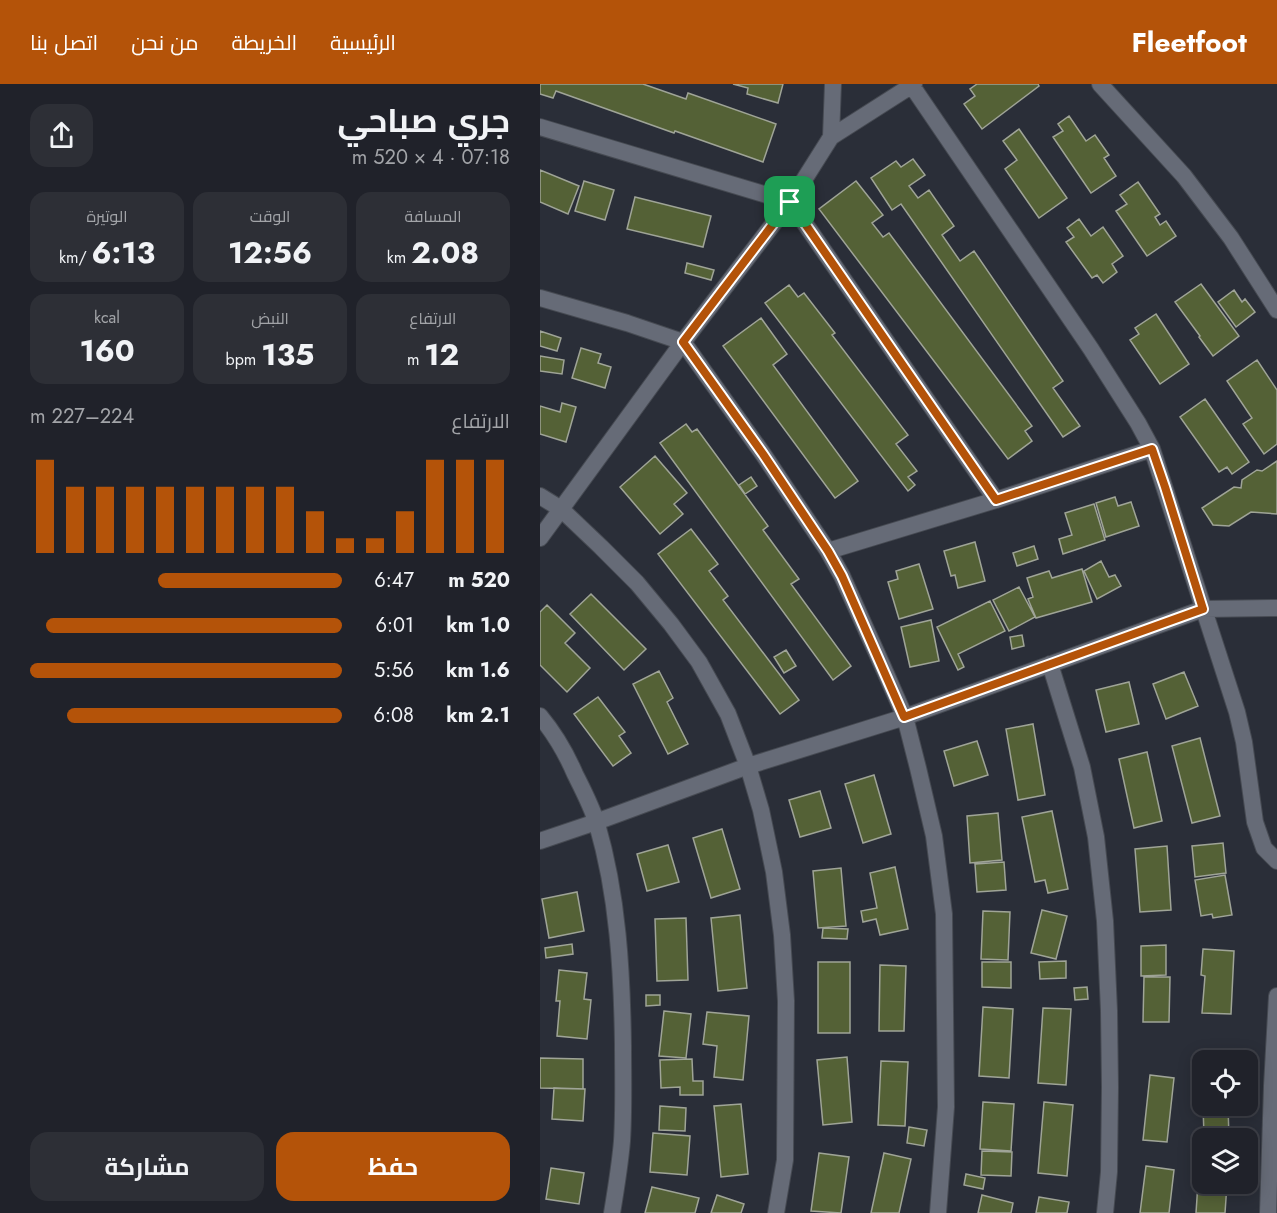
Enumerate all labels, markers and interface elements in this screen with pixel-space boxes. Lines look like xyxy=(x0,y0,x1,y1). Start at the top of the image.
text: Fleetfoot xyxy=(1131,22,1247,63)
text: اتصل بنا xyxy=(30,28,98,58)
text: من نحن xyxy=(131,28,199,58)
text: الخريطة xyxy=(232,28,297,58)
text: الرئيسية xyxy=(330,28,396,58)
text: جري صباحي xyxy=(337,97,510,144)
button: share xyxy=(30,104,93,167)
text: 07:18 · 4 × 520 m xyxy=(352,143,510,172)
pin xyxy=(764,176,815,227)
icon: arrive xyxy=(773,185,806,218)
text: الوتيرة xyxy=(86,205,128,228)
text: الوقت xyxy=(250,205,290,228)
text: المسافة xyxy=(405,205,461,228)
text: 6:13 xyxy=(91,231,155,274)
text: 12:56 xyxy=(228,231,312,274)
text: 2.08 xyxy=(411,231,479,274)
text: /km xyxy=(59,246,91,269)
text: km xyxy=(387,246,411,269)
text: kcal xyxy=(94,306,120,329)
text: النبض xyxy=(251,307,289,330)
text: الارتفاع xyxy=(410,307,456,330)
text: 160 xyxy=(79,329,135,372)
text: 135 xyxy=(261,333,314,376)
text: 12 xyxy=(424,333,459,376)
text: bpm xyxy=(226,348,261,371)
text: m xyxy=(407,348,424,371)
text: 224–227 m xyxy=(30,402,134,431)
text: الارتفاع xyxy=(451,407,510,436)
text: 6:47 xyxy=(374,566,414,595)
text: 520 m xyxy=(448,566,510,595)
text: 6:01 xyxy=(375,611,414,640)
text: 1.0 km xyxy=(446,611,510,640)
text: 5:56 xyxy=(374,656,414,685)
text: 1.6 km xyxy=(446,656,510,685)
text: 6:08 xyxy=(374,701,414,730)
text: 2.1 km xyxy=(446,701,510,730)
map controls xyxy=(1192,1050,1258,1194)
button: locate xyxy=(1192,1050,1258,1116)
button: layers xyxy=(1192,1128,1258,1194)
button: مشاركة xyxy=(30,1132,264,1201)
button: حفظ xyxy=(276,1132,510,1201)

